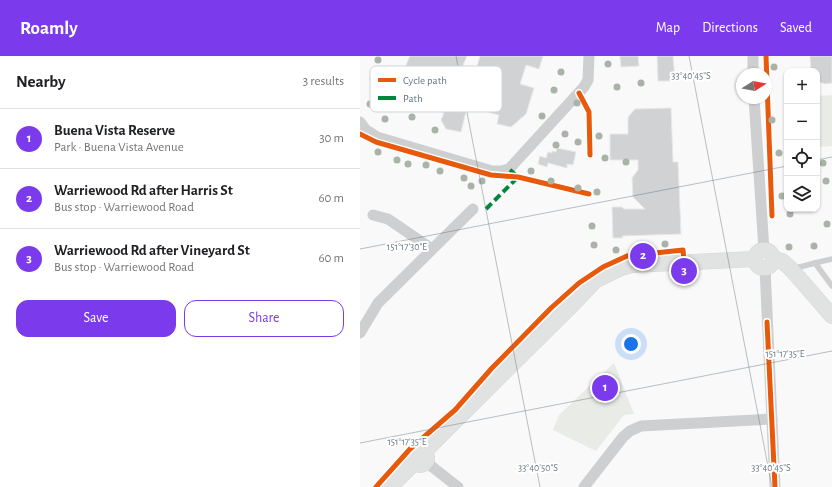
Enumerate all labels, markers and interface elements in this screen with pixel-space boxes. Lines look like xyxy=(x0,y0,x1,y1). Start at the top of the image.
text: Roamly xyxy=(20,19,78,38)
text: Map xyxy=(656,21,680,35)
text: Directions xyxy=(702,21,758,35)
text: Saved xyxy=(780,21,812,35)
legend xyxy=(370,66,502,112)
north arrow xyxy=(736,68,772,104)
map controls xyxy=(784,68,820,212)
button: + xyxy=(784,68,820,104)
text: 33°40'45"S xyxy=(671,71,711,81)
text: Nearby xyxy=(16,73,66,90)
text: 3 results xyxy=(303,75,344,88)
text: Cycle path xyxy=(403,75,447,86)
text: Path xyxy=(403,93,423,104)
button: − xyxy=(784,104,820,140)
text: Buena Vista Reserve xyxy=(54,123,175,138)
text: 1 xyxy=(27,132,31,145)
text: 30 m xyxy=(319,132,344,145)
button: locate xyxy=(784,140,820,176)
text: Park · Buena Vista Avenue xyxy=(54,141,184,154)
button: layers xyxy=(784,176,820,212)
text: Warriewood Rd after Harris St xyxy=(54,183,233,198)
text: 2 xyxy=(26,192,32,205)
text: 60 m xyxy=(318,192,344,205)
text: Bus stop · Warriewood Road xyxy=(54,201,194,214)
pin: 2 xyxy=(630,241,656,271)
text: 151°17'30"E xyxy=(387,242,427,252)
text: Warriewood Rd after Vineyard St xyxy=(54,243,250,258)
text: 3 xyxy=(26,252,32,265)
text: 60 m xyxy=(318,252,344,265)
pin: 3 xyxy=(671,256,697,286)
text: Bus stop · Warriewood Road xyxy=(54,261,194,274)
button: Save xyxy=(16,300,176,337)
button: Share xyxy=(184,300,344,337)
your location xyxy=(621,334,641,354)
text: 151°17'35"E xyxy=(765,349,805,359)
pin: 1 xyxy=(592,373,618,403)
text: 151°17'35"E xyxy=(387,437,427,447)
text: 33°40'50"S xyxy=(518,463,558,473)
text: 33°40'45"S xyxy=(751,463,791,473)

